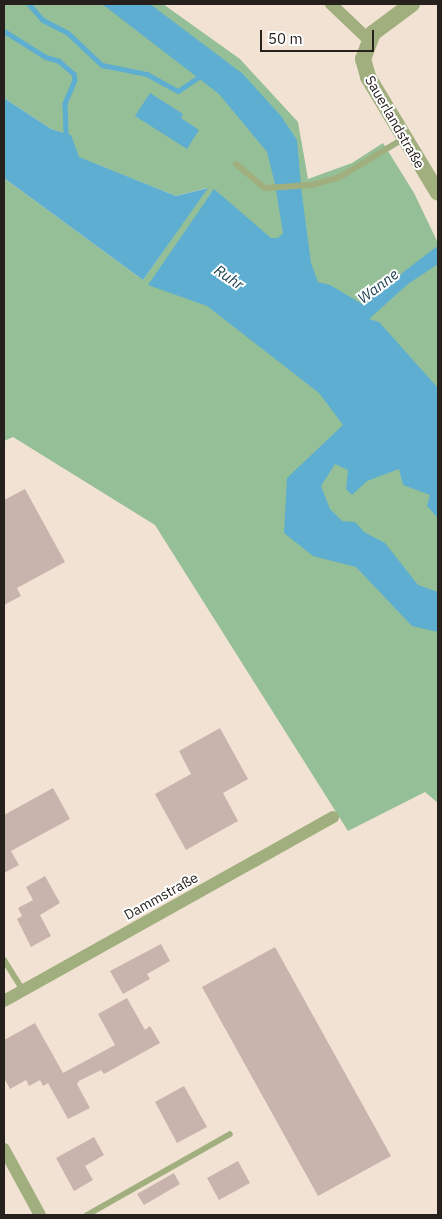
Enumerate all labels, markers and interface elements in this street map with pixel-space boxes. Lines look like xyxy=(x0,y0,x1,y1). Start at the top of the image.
scale bar xyxy=(262,20,376,52)
text: 50 m xyxy=(268,29,303,48)
street label: Sauerlandstraße xyxy=(362,73,428,171)
water label: Ruhr xyxy=(211,261,247,293)
water label: Wanne xyxy=(354,265,402,307)
street label: Dammstraße xyxy=(121,869,201,923)

